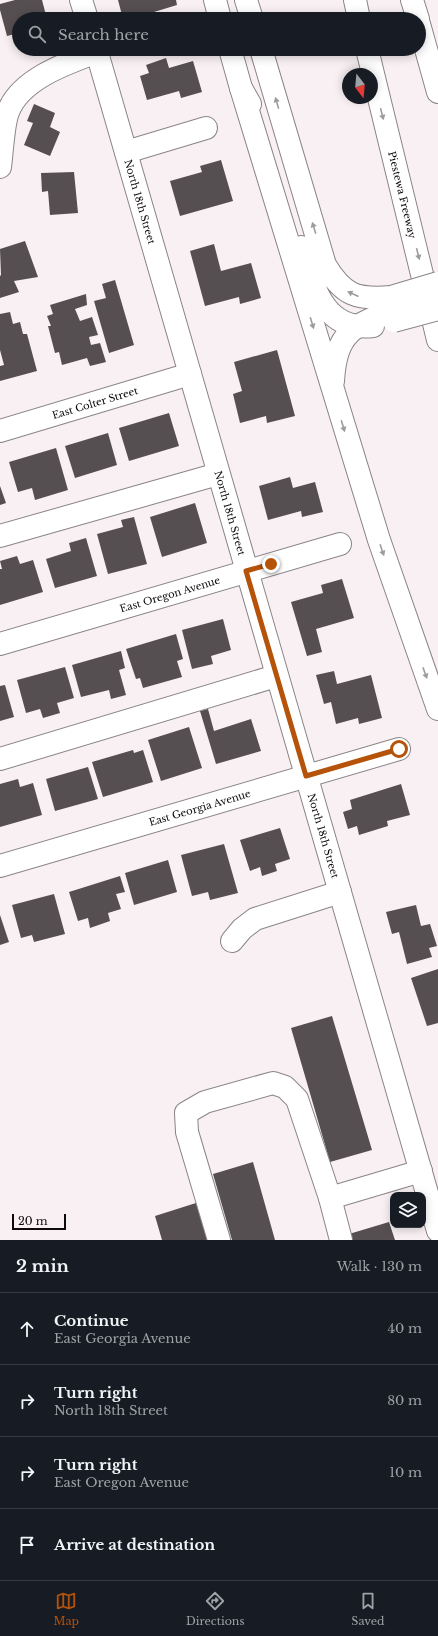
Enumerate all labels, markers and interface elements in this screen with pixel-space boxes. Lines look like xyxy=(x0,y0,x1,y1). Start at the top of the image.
search box xyxy=(12,12,426,56)
icon: search xyxy=(26,23,48,45)
text: Search here xyxy=(58,25,149,44)
north arrow xyxy=(342,68,378,104)
one-way arrow xyxy=(274,97,280,109)
one-way arrow xyxy=(380,108,386,120)
street label: Piestewa Freeway xyxy=(385,150,419,240)
street label: North 18th Street xyxy=(121,158,158,246)
one-way arrow xyxy=(311,221,317,233)
one-way arrow xyxy=(415,248,421,260)
one-way arrow xyxy=(347,291,358,297)
one-way arrow xyxy=(309,318,315,330)
street label: East Colter Street xyxy=(51,384,140,422)
one-way arrow xyxy=(340,420,346,432)
street label: North 18th Street xyxy=(211,469,248,557)
one-way arrow xyxy=(380,544,386,556)
route end xyxy=(262,555,280,573)
street label: East Oregon Avenue xyxy=(118,574,222,615)
one-way arrow xyxy=(422,667,428,679)
route start xyxy=(390,740,408,758)
street label: East Georgia Avenue xyxy=(147,787,252,829)
street label: North 18th Street xyxy=(305,792,342,880)
map controls xyxy=(390,1192,426,1228)
button: layers xyxy=(390,1192,426,1228)
scale bar xyxy=(12,1212,66,1231)
text: 20 m xyxy=(18,1214,48,1228)
text: 2 min xyxy=(16,1256,69,1277)
text: Walk · 130 m xyxy=(337,1258,422,1275)
text: Continue xyxy=(54,1311,129,1330)
icon: ahead xyxy=(16,1318,38,1340)
text: 40 m xyxy=(387,1320,422,1337)
text: East Georgia Avenue xyxy=(54,1330,191,1347)
text: Turn right xyxy=(54,1383,137,1402)
icon: right xyxy=(16,1390,38,1412)
text: 80 m xyxy=(387,1392,422,1409)
text: North 18th Street xyxy=(54,1402,168,1419)
text: Turn right xyxy=(54,1455,137,1474)
icon: right xyxy=(16,1462,38,1484)
text: 10 m xyxy=(389,1464,422,1481)
text: East Oregon Avenue xyxy=(54,1474,189,1491)
icon: arrive xyxy=(16,1534,38,1556)
text: Arrive at destination xyxy=(54,1535,215,1554)
tab: Map xyxy=(53,1590,79,1628)
tab: Directions xyxy=(186,1590,244,1628)
tab: Saved xyxy=(351,1590,385,1628)

